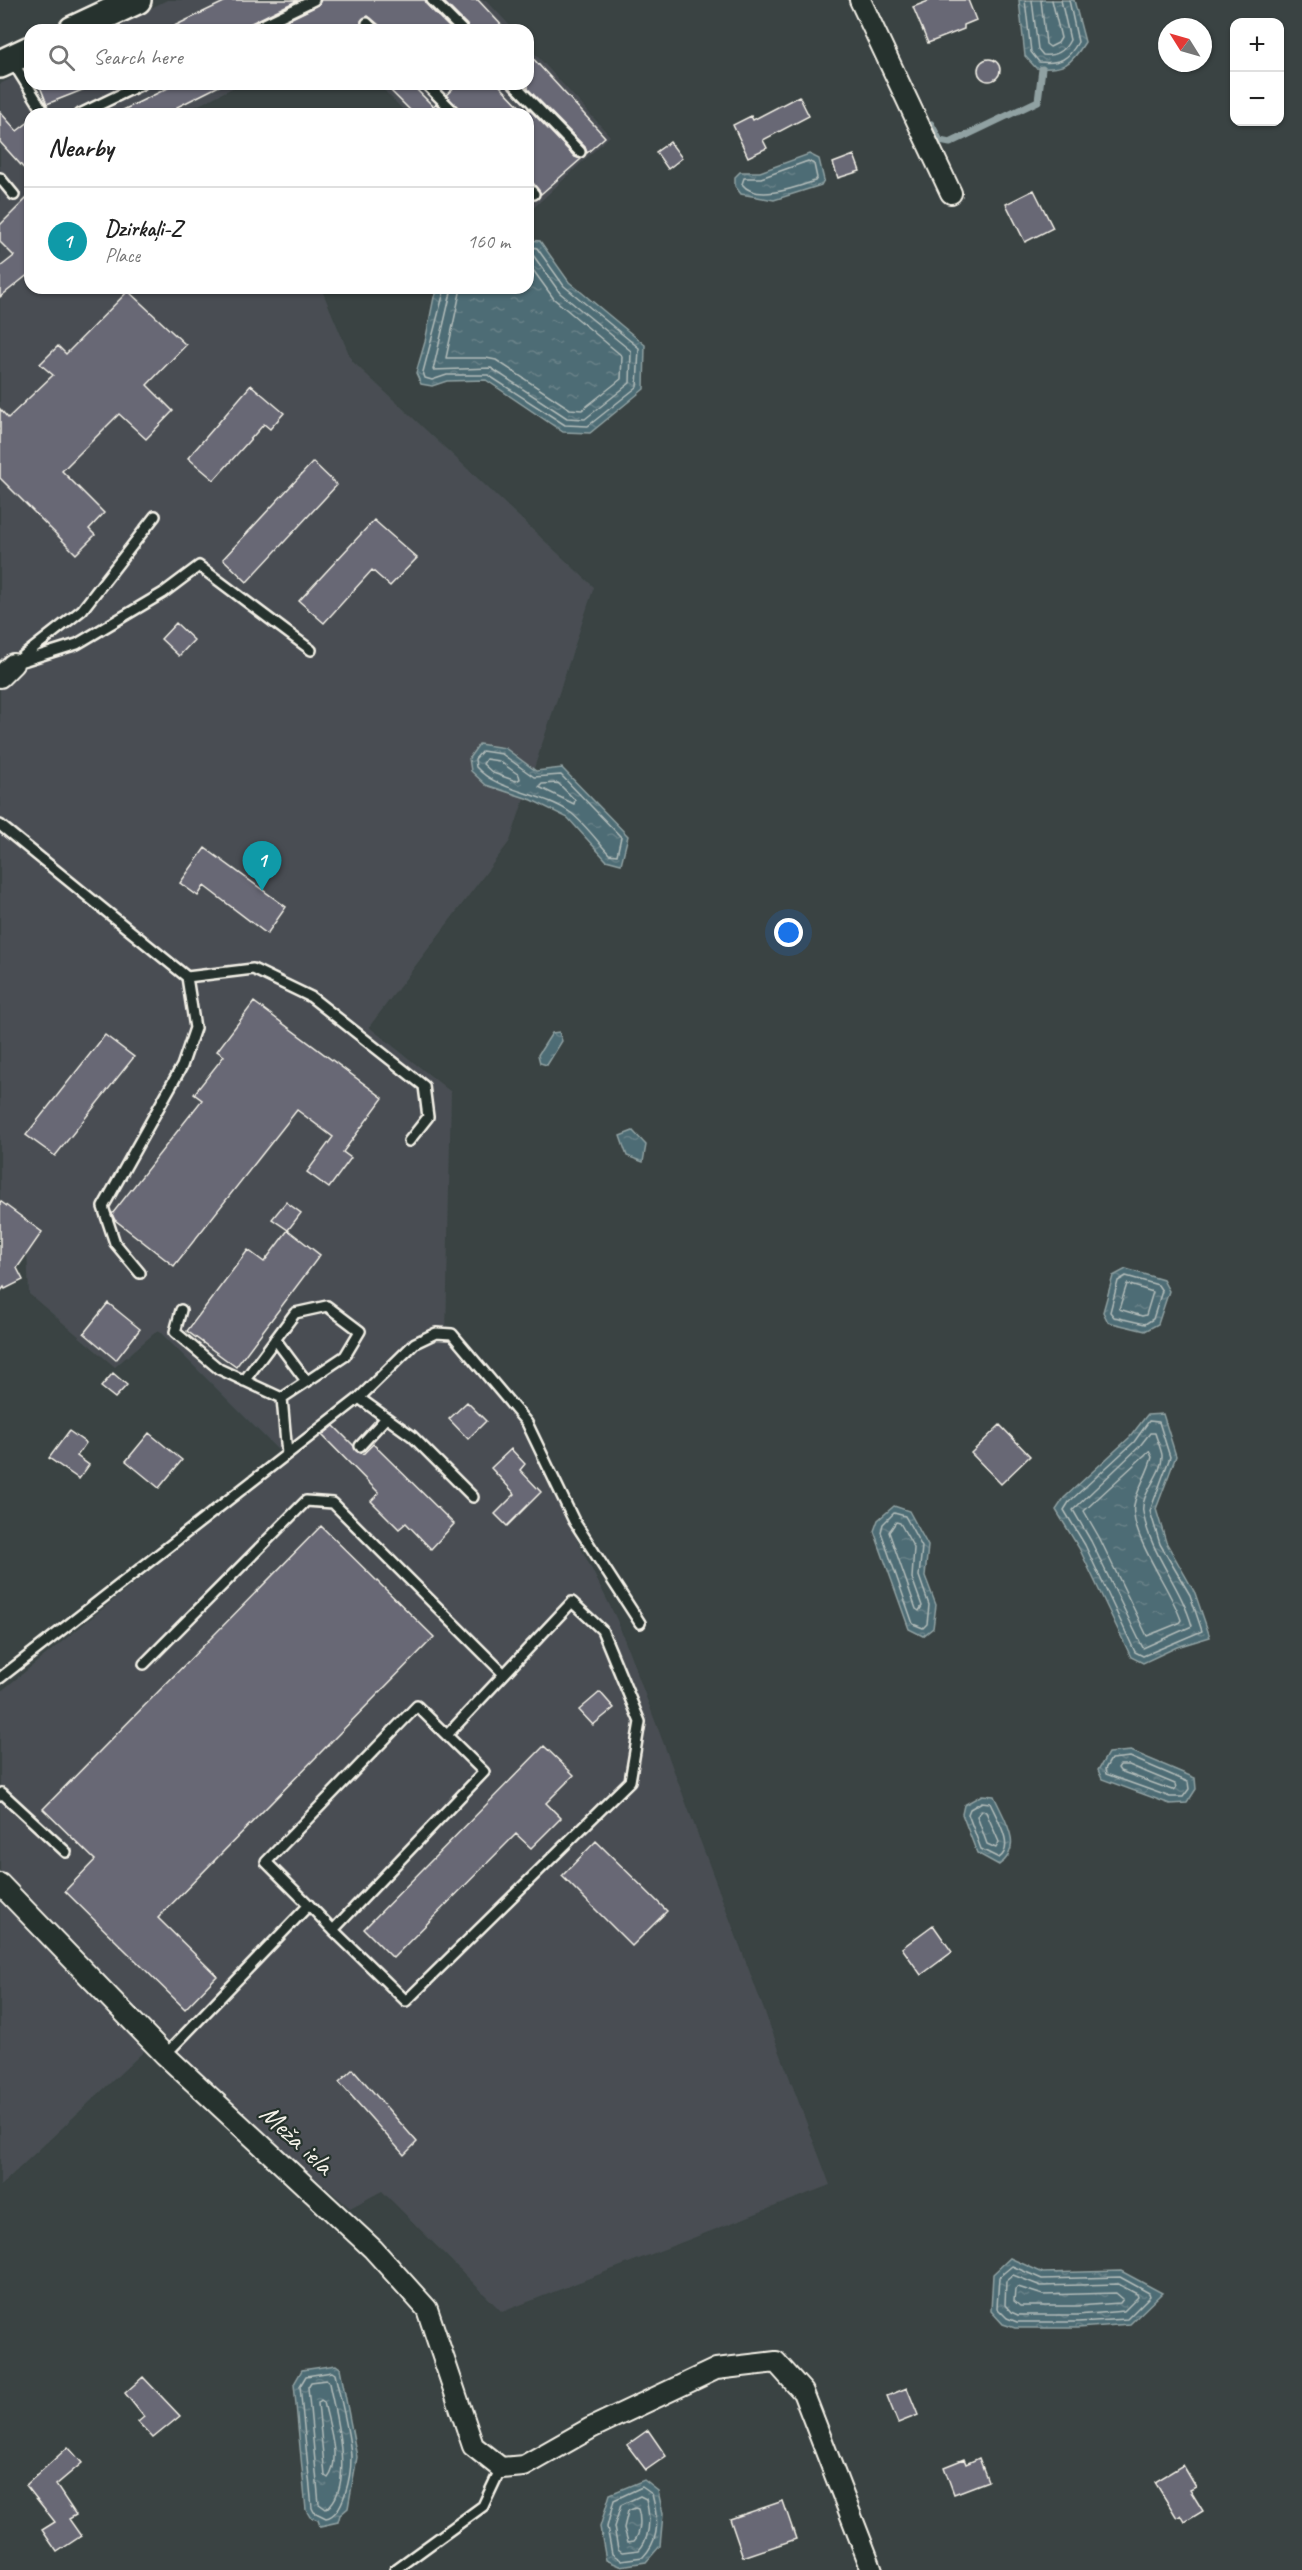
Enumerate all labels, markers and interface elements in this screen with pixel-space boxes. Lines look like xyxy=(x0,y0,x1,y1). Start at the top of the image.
north arrow xyxy=(1158,18,1212,72)
map controls xyxy=(1230,18,1284,126)
button: + xyxy=(1230,18,1284,72)
search box xyxy=(24,24,534,90)
icon: search xyxy=(45,41,78,74)
text: Search here xyxy=(93,43,183,71)
button: − xyxy=(1230,72,1284,126)
text: Nearby xyxy=(48,131,113,164)
text: Dzirkaļi-Z xyxy=(105,215,182,243)
text: 1 xyxy=(63,229,72,254)
text: 160 m xyxy=(467,229,510,254)
text: Place xyxy=(105,243,140,268)
pin: 1 xyxy=(242,842,282,891)
your location xyxy=(774,918,803,947)
street label: Meža iela xyxy=(253,2096,343,2183)

